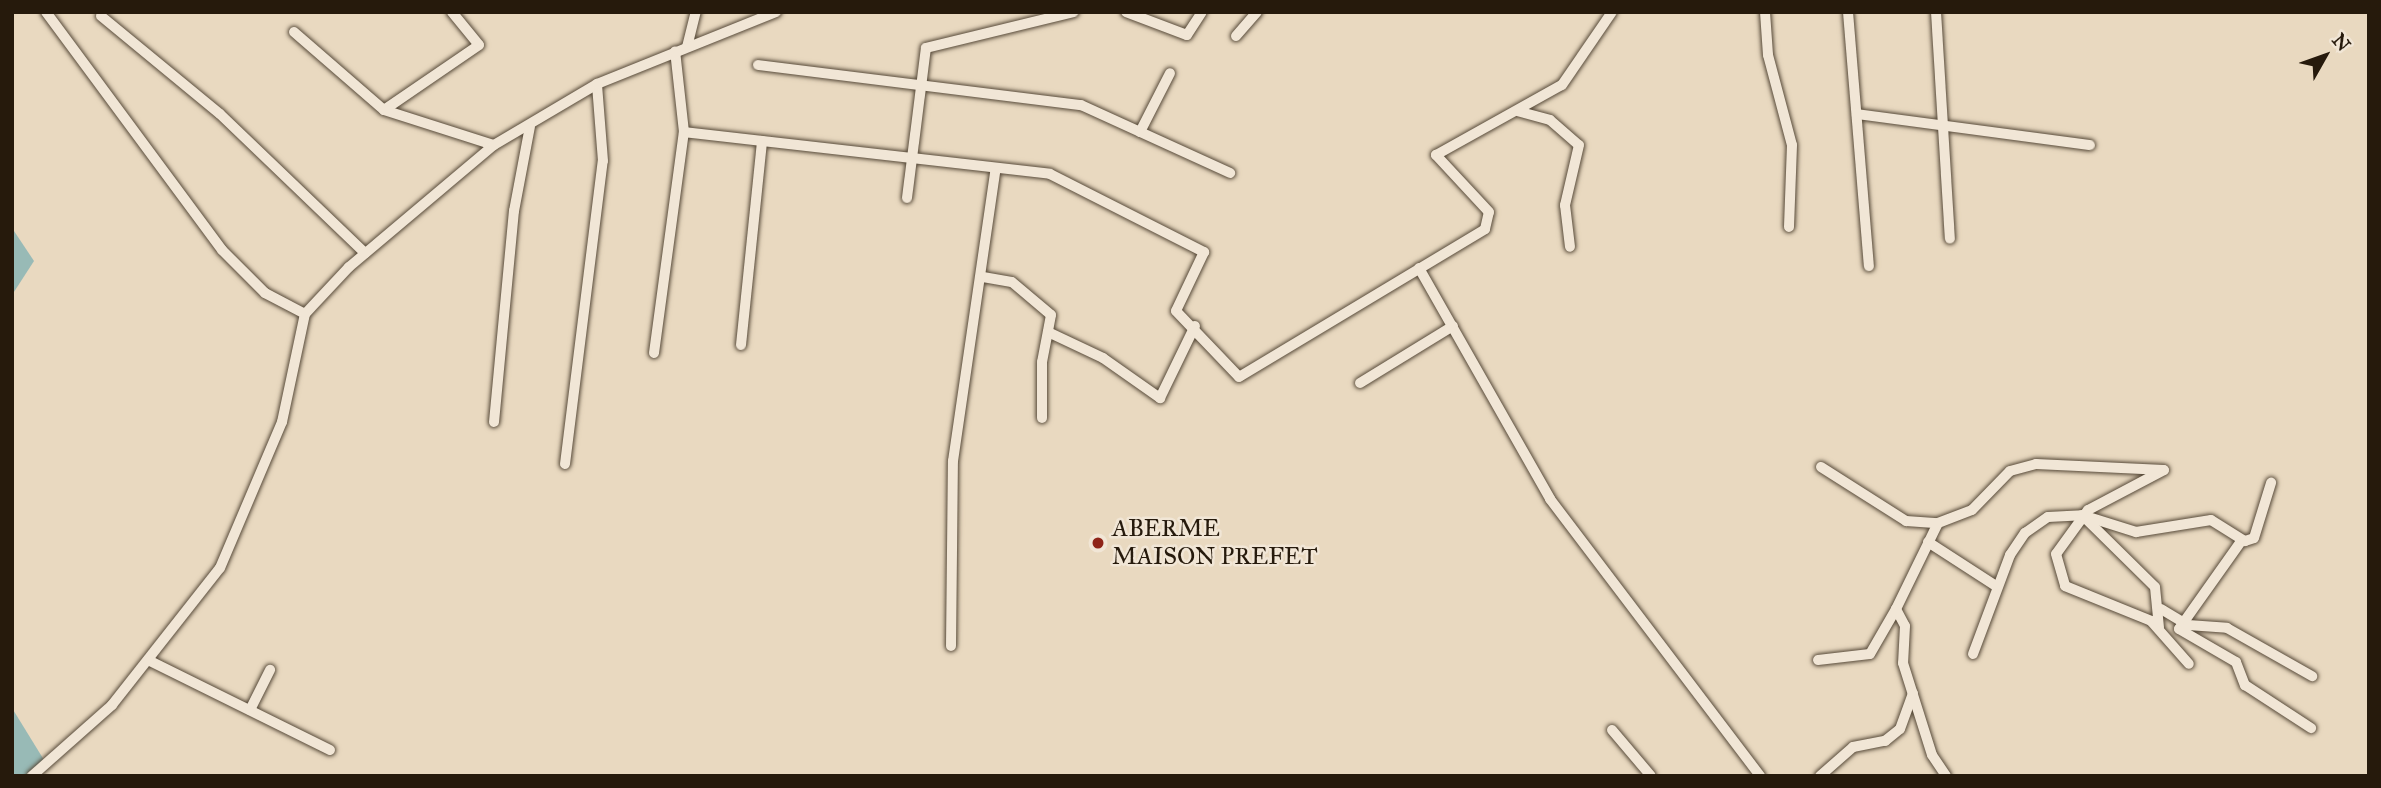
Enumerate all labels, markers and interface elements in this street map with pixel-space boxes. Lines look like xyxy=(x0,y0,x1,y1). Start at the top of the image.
north arrow xyxy=(2290,21,2360,91)
text: N xyxy=(2327,29,2355,56)
place label: ABERME MAISON PREFET xyxy=(1112,515,1318,571)
marker: ABERME MAISON PREFET xyxy=(1090,535,1106,551)

